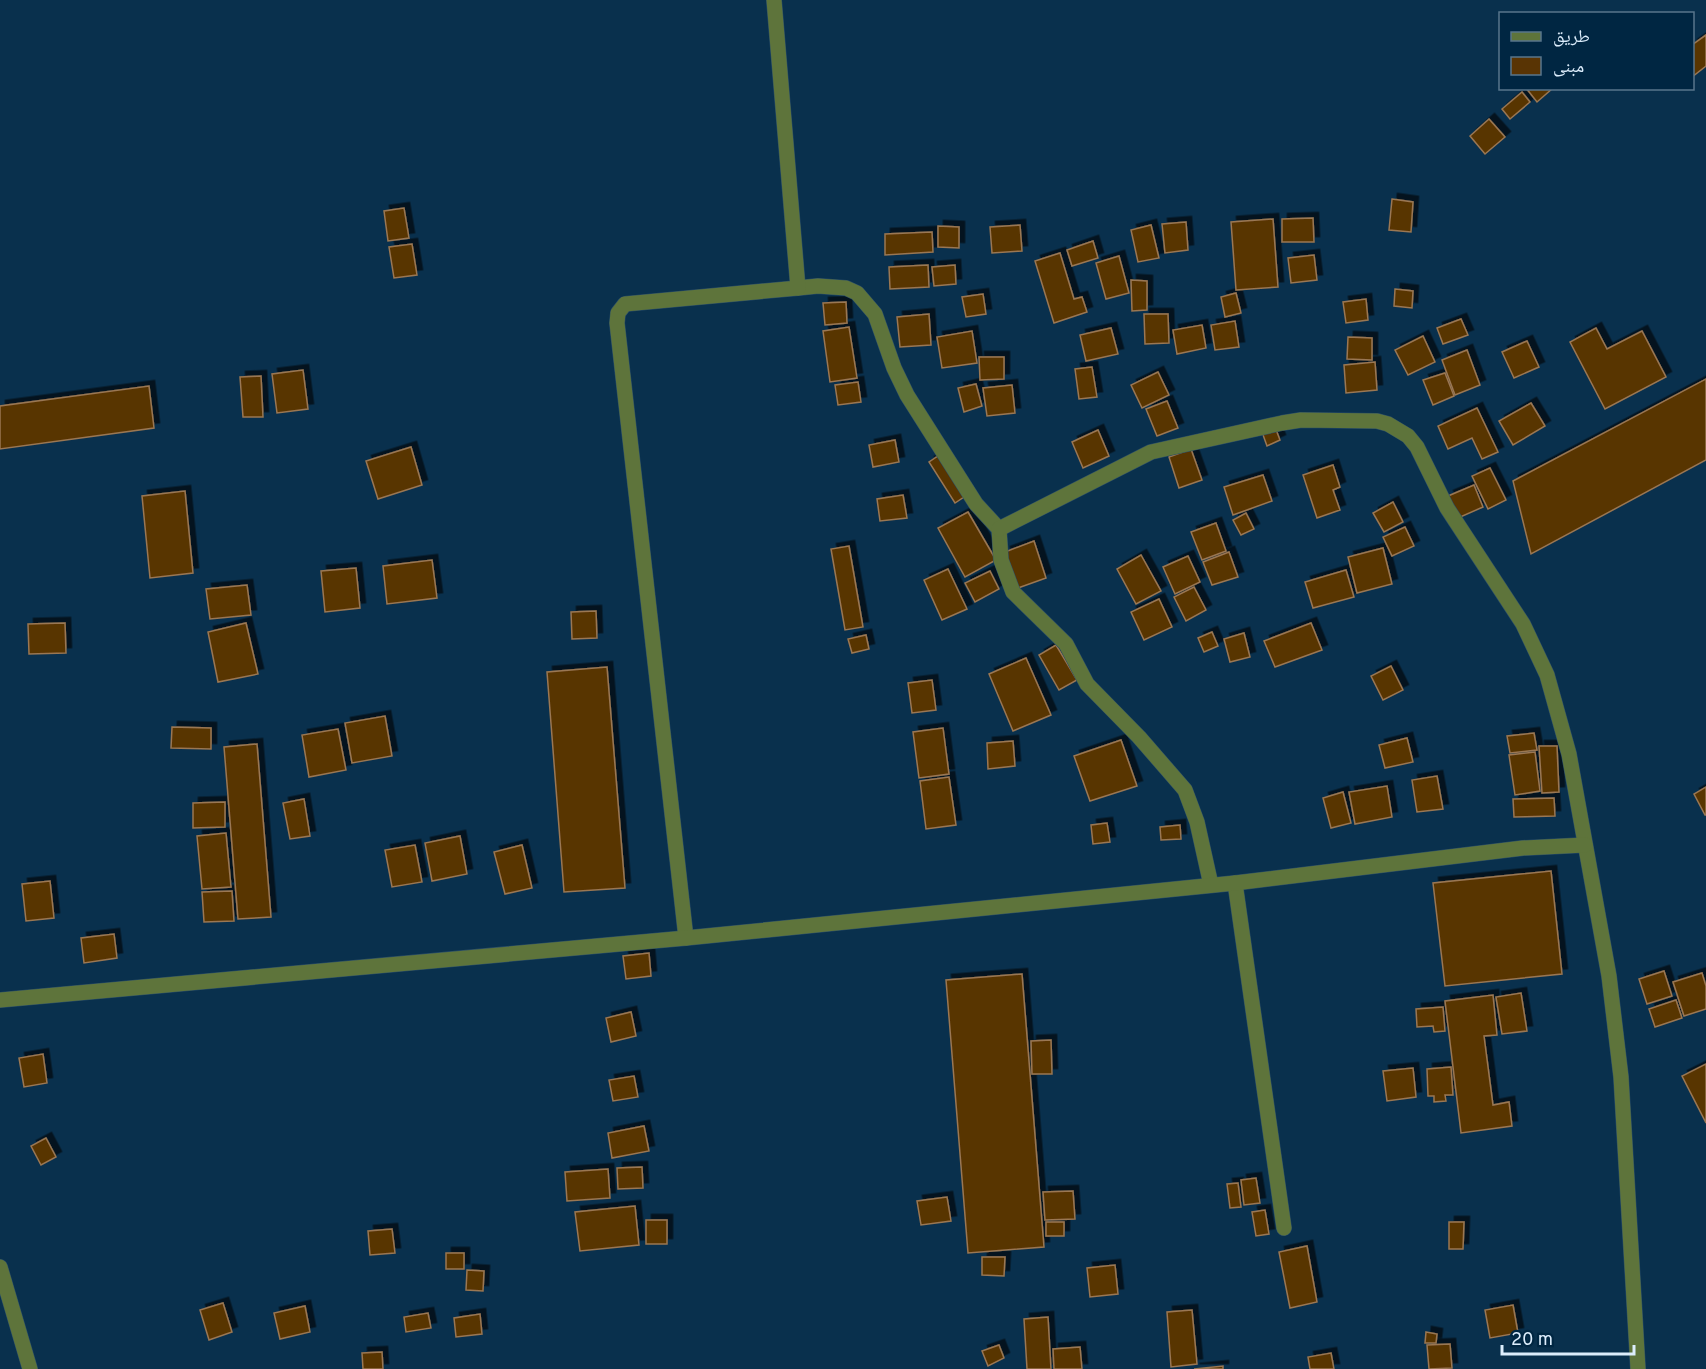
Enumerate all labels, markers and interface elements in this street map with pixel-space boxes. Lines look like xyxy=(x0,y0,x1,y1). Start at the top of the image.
legend xyxy=(1499,12,1694,90)
text: طريق xyxy=(1553,26,1590,49)
text: مبنى xyxy=(1553,56,1584,79)
scale bar xyxy=(1502,1318,1634,1356)
text: 20 m xyxy=(1511,1329,1553,1352)

